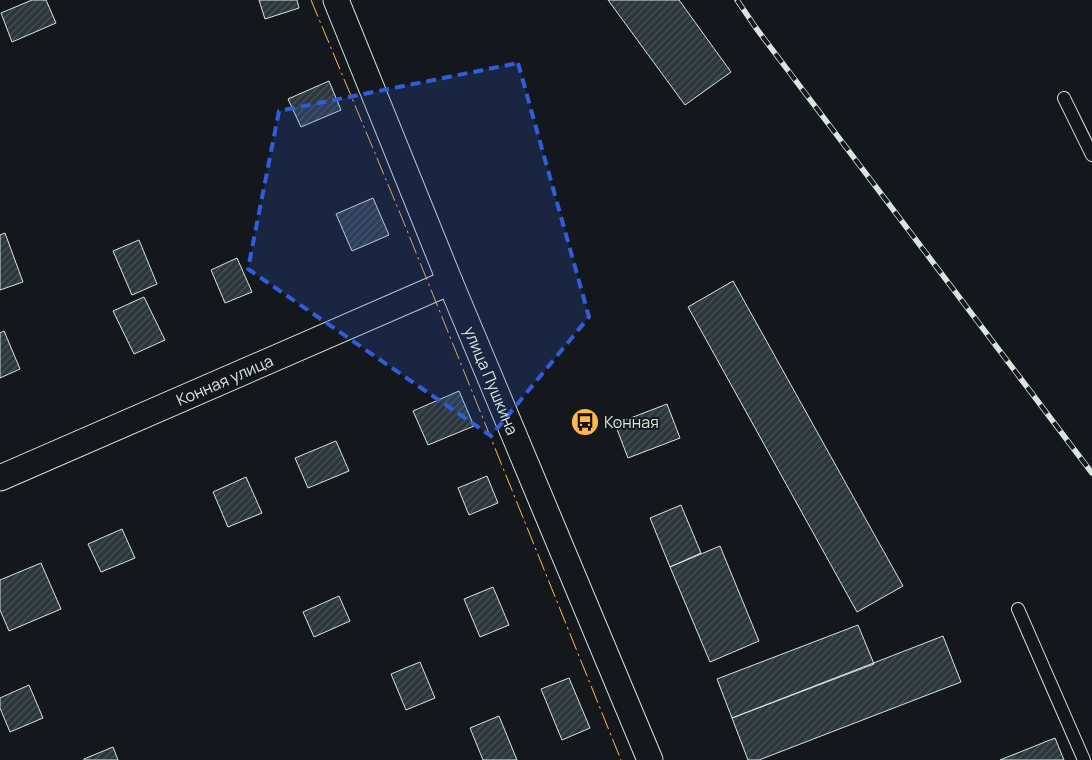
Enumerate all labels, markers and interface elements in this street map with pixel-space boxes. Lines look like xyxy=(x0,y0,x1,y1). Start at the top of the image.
street label: улица Пушкина xyxy=(459,323,524,438)
street label: Конная улица xyxy=(173,349,276,411)
bus stop icon: Конная xyxy=(570,407,600,437)
place label: Конная xyxy=(604,411,659,433)

